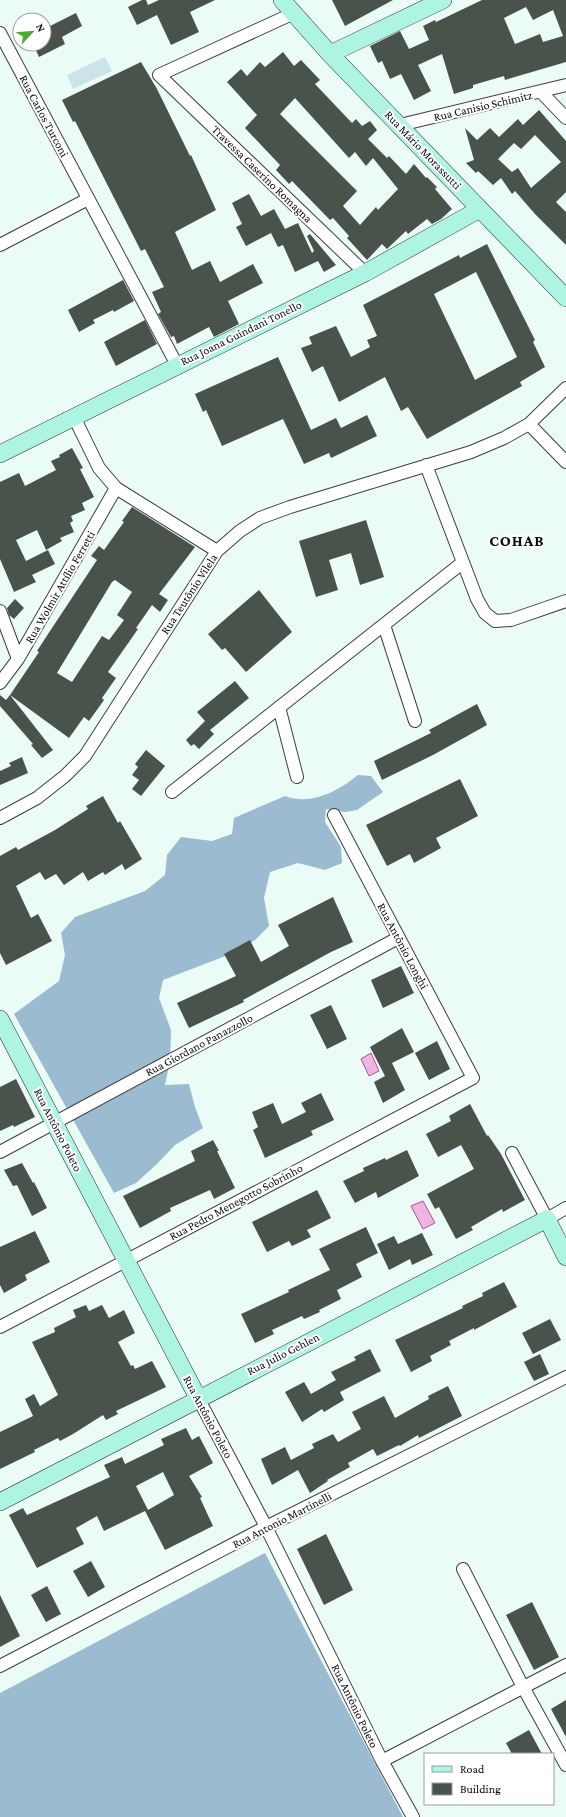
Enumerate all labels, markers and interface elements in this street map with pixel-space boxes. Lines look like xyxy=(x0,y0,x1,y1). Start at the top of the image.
north arrow xyxy=(12,12,52,52)
text: N xyxy=(34,22,48,34)
street label: Rua Carlos Turconi xyxy=(17,73,71,159)
street label: Rua Canisio Schimitz xyxy=(432,88,534,124)
street label: Rua Mário Morassutti xyxy=(382,108,464,192)
street label: Travessa Caserino Romagna xyxy=(209,122,315,226)
street label: Rua Joana Guindani Tonello xyxy=(178,297,304,368)
street label: Rua Wolmir Attílio Ferretti xyxy=(22,528,98,646)
district label: COHAB xyxy=(489,532,545,549)
street label: Rua Teutônio Vilela xyxy=(158,551,220,637)
street label: Rua Antônio Longhi xyxy=(374,901,432,991)
street label: Rua Giordano Panazzollo xyxy=(143,1011,255,1079)
street label: Rua Antônio Poleto xyxy=(31,1086,85,1174)
street label: Rua Pedro Menegotto Sobrinho xyxy=(167,1161,305,1243)
street label: Rua Julio Gehlen xyxy=(244,1330,322,1378)
street label: Rua Antônio Poleto xyxy=(180,1373,236,1461)
street label: Rua Antonio Martinelli xyxy=(230,1489,334,1551)
street label: Rua Antônio Poleto xyxy=(329,1662,381,1750)
legend xyxy=(424,1753,554,1805)
text: Road xyxy=(460,1762,485,1776)
text: Building xyxy=(460,1782,501,1796)

